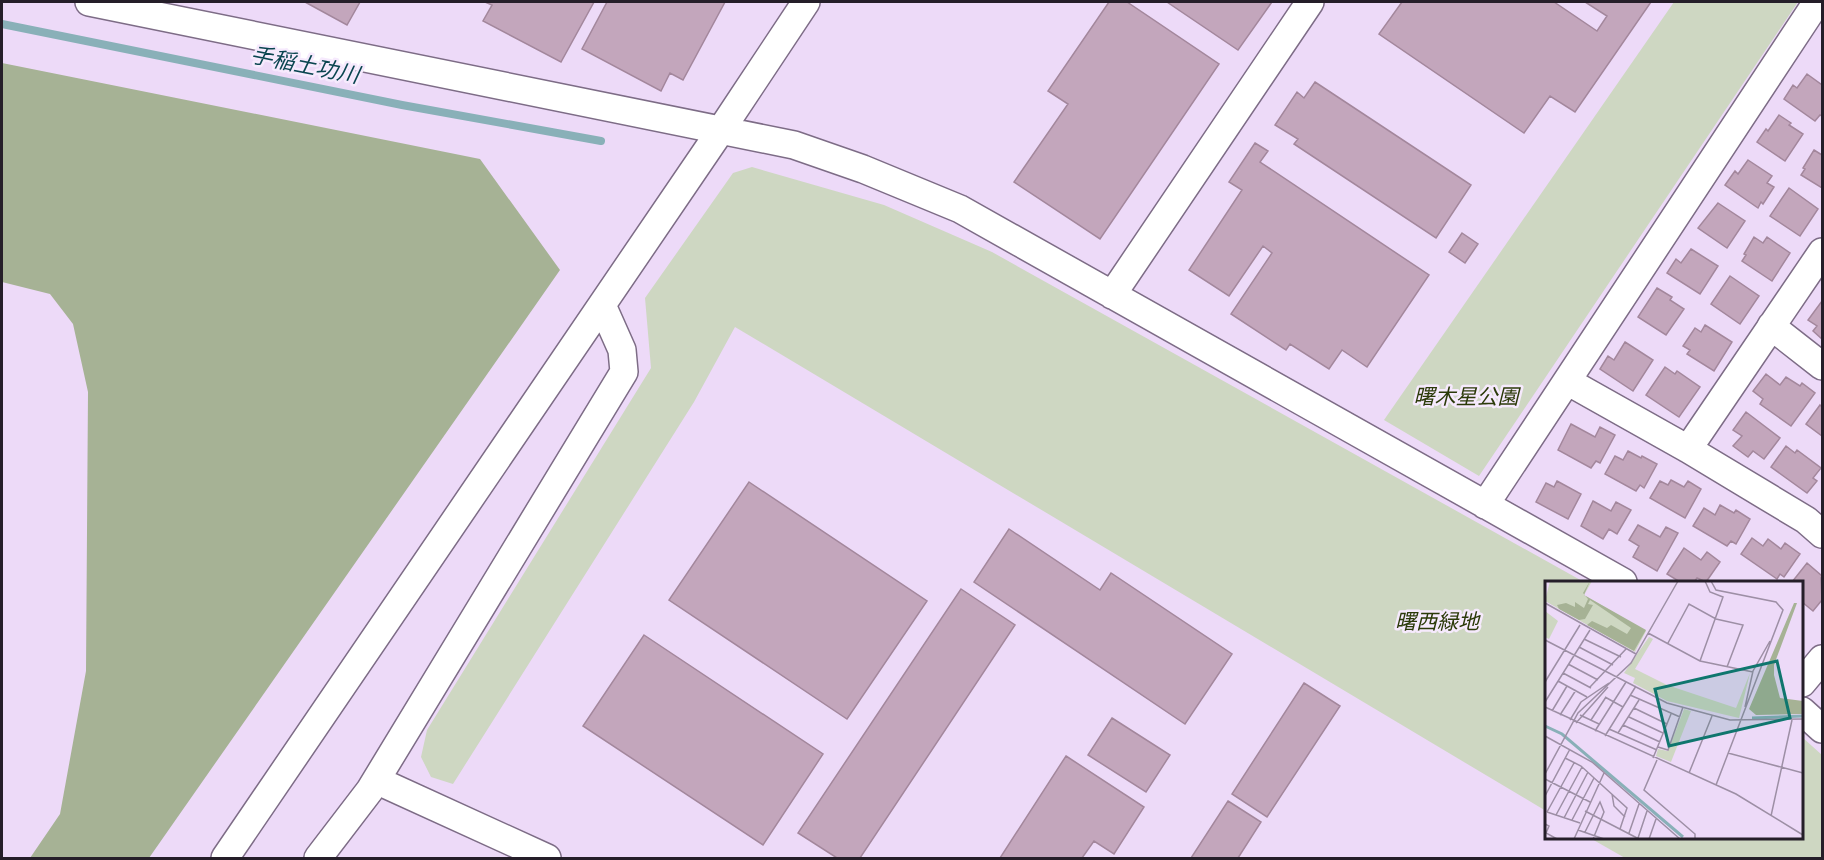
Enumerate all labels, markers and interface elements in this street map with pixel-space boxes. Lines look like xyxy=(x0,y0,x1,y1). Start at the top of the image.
water label: 手稲土功川 xyxy=(248,41,364,89)
park label: 曙木星公園 xyxy=(1414,384,1521,410)
inset map xyxy=(1545,581,1803,839)
park label: 曙西緑地 xyxy=(1395,609,1481,635)

